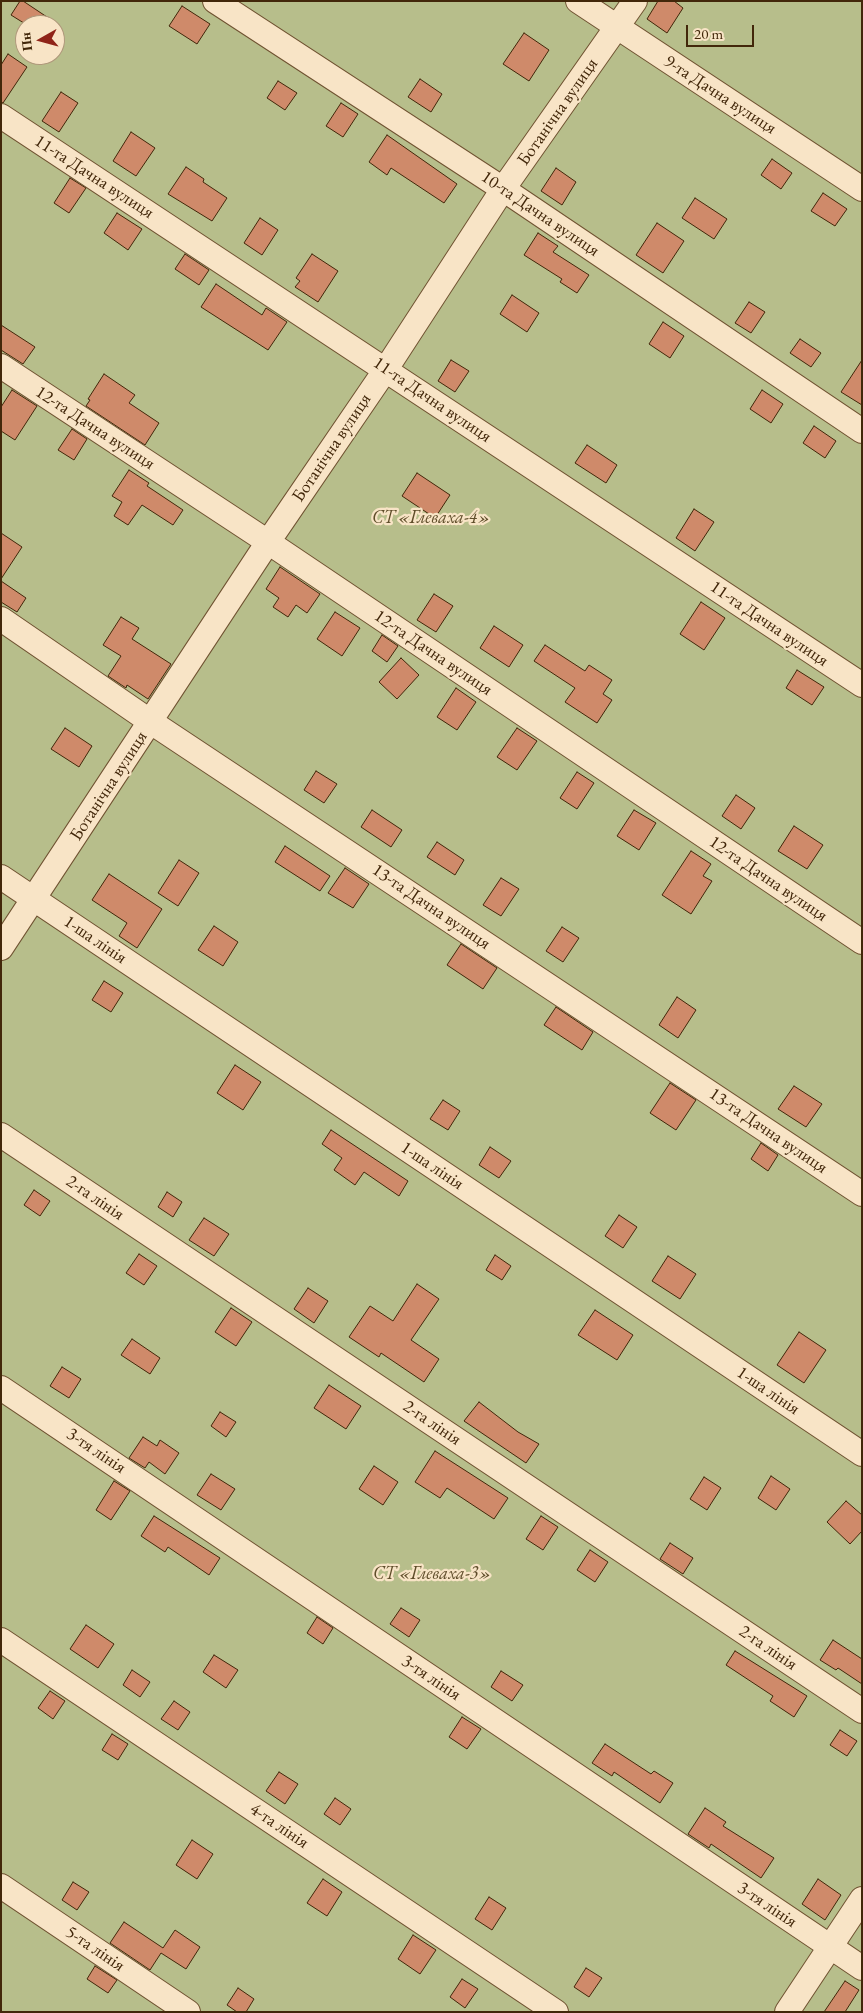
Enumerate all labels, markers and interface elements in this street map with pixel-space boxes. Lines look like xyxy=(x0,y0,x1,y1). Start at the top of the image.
north arrow xyxy=(15,15,65,65)
scale bar xyxy=(688,15,756,47)
text: 20 m xyxy=(694,24,723,43)
text: Пн xyxy=(16,31,36,52)
street label: 9-та Дачна вулиця xyxy=(660,51,780,139)
street label: Ботанічна вулиця xyxy=(513,54,603,170)
street label: 11-та Дачна вулиця xyxy=(30,130,158,224)
street label: 10-та Дачна вулиця xyxy=(477,166,603,262)
street label: 11-та Дачна вулиця xyxy=(369,352,495,448)
street label: 12-та Дачна вулиця xyxy=(31,381,159,475)
street label: Ботанічна вулиця xyxy=(288,390,376,506)
park label: СТ «Глеваха-4» xyxy=(372,507,490,529)
street label: 11-та Дачна вулиця xyxy=(706,576,832,672)
street label: 12-та Дачна вулиця xyxy=(370,605,496,701)
street label: Ботанічна вулиця xyxy=(66,727,152,845)
street label: 12-та Дачна вулиця xyxy=(705,831,831,927)
street label: 13-та Дачна вулиця xyxy=(368,859,494,955)
street label: 1-ша лінія xyxy=(59,911,131,969)
street label: 13-та Дачна вулиця xyxy=(705,1083,831,1179)
street label: 1-ша лінія xyxy=(396,1137,468,1195)
street label: 2-га лінія xyxy=(62,1171,128,1225)
street label: 1-ша лінія xyxy=(732,1362,804,1420)
street label: 2-га лінія xyxy=(399,1396,465,1450)
street label: 3-тя лінія xyxy=(62,1423,130,1479)
park label: СТ «Глеваха-3» xyxy=(373,1563,491,1585)
street label: 2-га лінія xyxy=(735,1621,801,1675)
street label: 3-тя лінія xyxy=(397,1650,465,1706)
street label: 4-та лінія xyxy=(245,1798,313,1854)
street label: 3-тя лінія xyxy=(733,1877,801,1933)
street label: 5-та лінія xyxy=(61,1921,129,1977)

